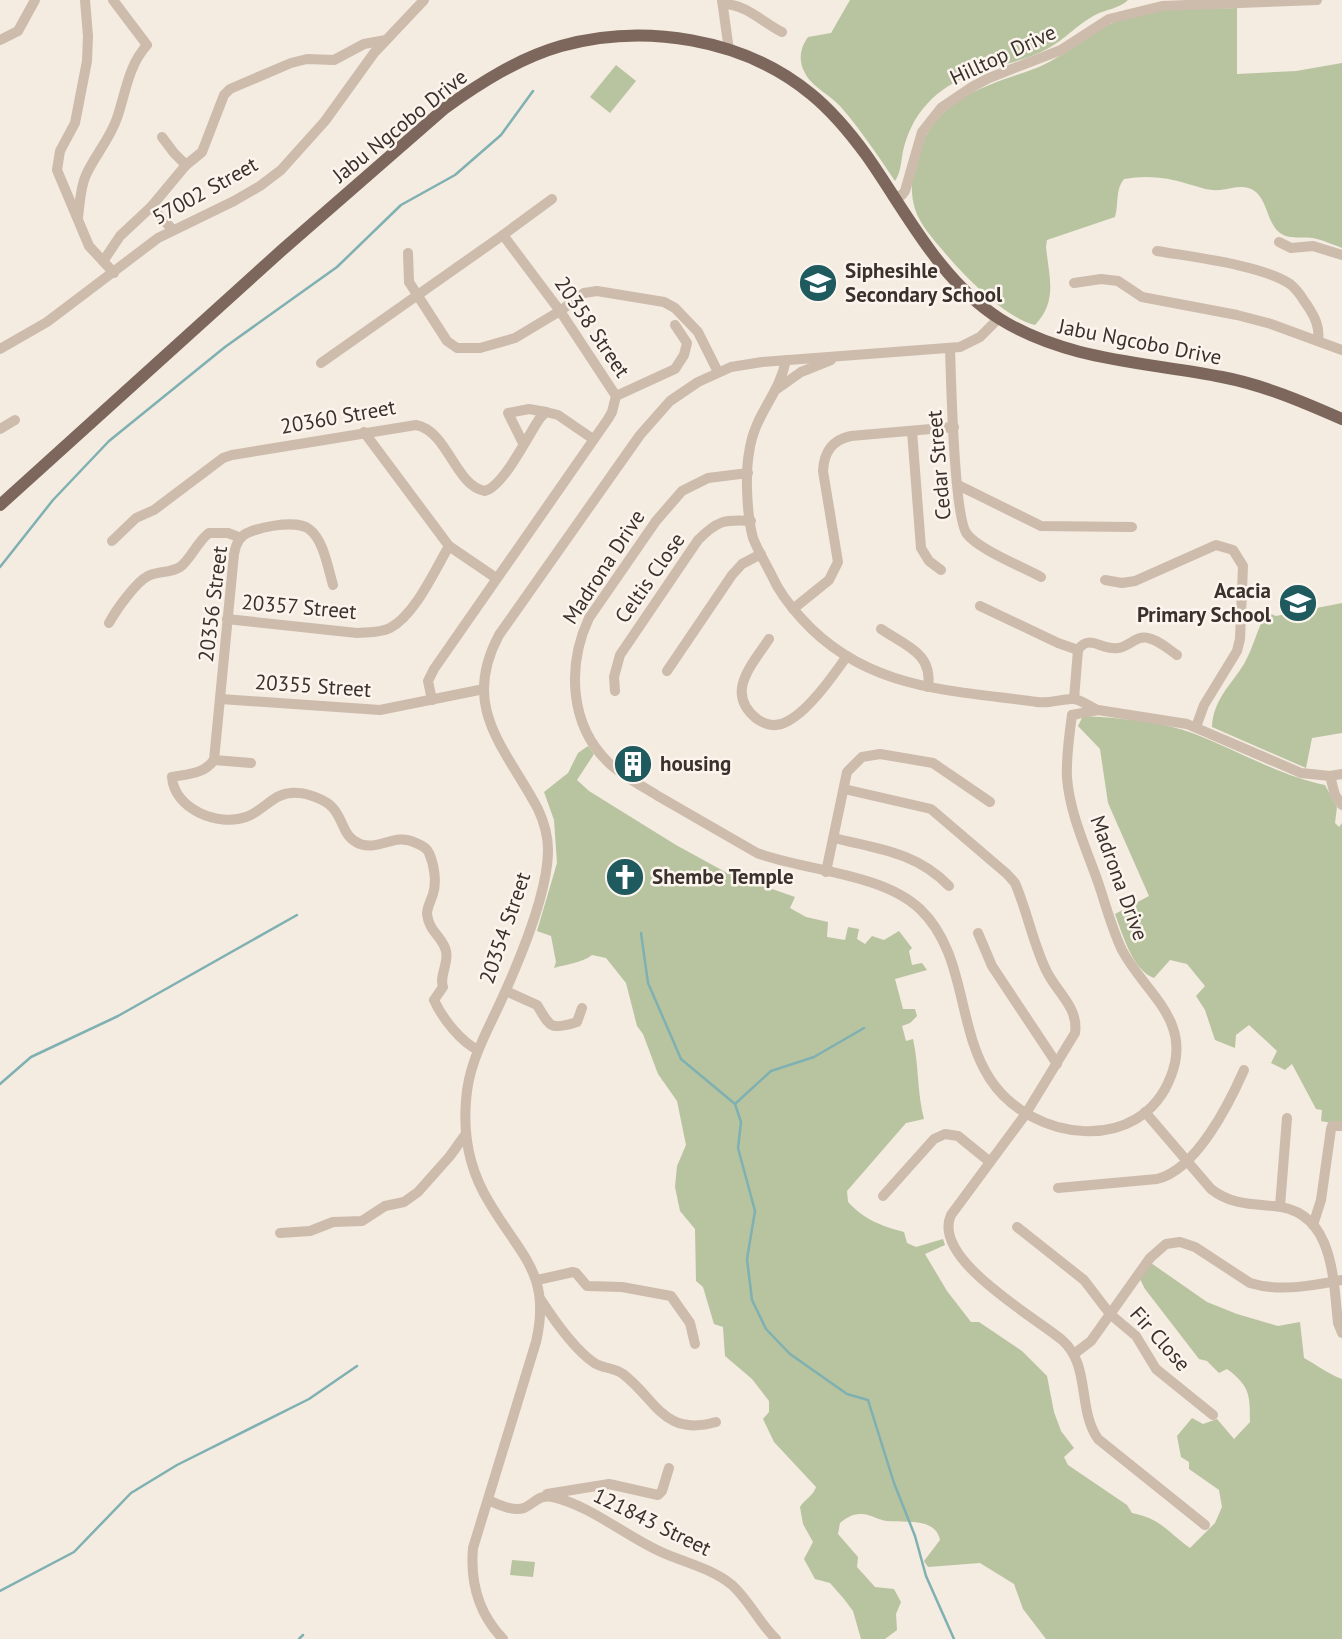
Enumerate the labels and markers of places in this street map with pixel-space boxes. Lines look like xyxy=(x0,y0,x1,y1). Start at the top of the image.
place label: Siphesihle Secondary School xyxy=(845,257,1003,308)
school or university icon: Siphesihle Secondary School xyxy=(797,262,839,304)
place label: Acacia Primary School xyxy=(1137,577,1272,628)
school or university icon: Acacia Primary School xyxy=(1277,582,1319,624)
building icon: housing xyxy=(612,743,654,785)
place label: housing xyxy=(660,750,731,777)
church icon: Shembe Temple xyxy=(604,856,646,898)
place label: Shembe Temple xyxy=(652,863,794,890)

